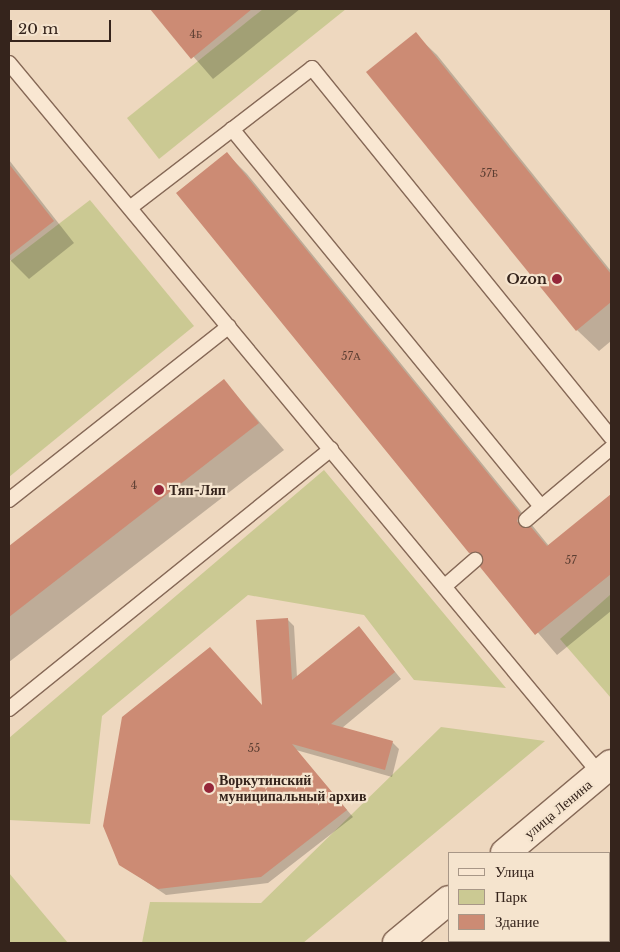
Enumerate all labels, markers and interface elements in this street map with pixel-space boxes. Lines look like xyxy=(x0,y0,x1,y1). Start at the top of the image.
scale bar xyxy=(12,10,114,42)
text: 20 m xyxy=(18,19,58,38)
house number: 4Б xyxy=(190,27,202,41)
house number: 57Б xyxy=(480,166,498,180)
place label: Ozon xyxy=(506,271,547,287)
marker: Ozon xyxy=(551,273,563,285)
house number: 57А xyxy=(341,349,361,363)
house number: 4 xyxy=(131,478,137,492)
place label: Тяп-Ляп xyxy=(169,482,226,498)
marker: Тяп-Ляп xyxy=(153,484,165,496)
house number: 57 xyxy=(565,553,577,567)
house number: 55 xyxy=(248,741,260,755)
place label: Воркутинский муниципальный архив xyxy=(219,772,366,804)
street label: улица Ленина xyxy=(521,776,595,842)
marker: Воркутинский муниципальный архив xyxy=(203,782,215,794)
legend xyxy=(448,852,610,942)
text: Улица xyxy=(495,862,534,881)
text: Парк xyxy=(495,887,527,906)
text: Здание xyxy=(495,912,539,931)

